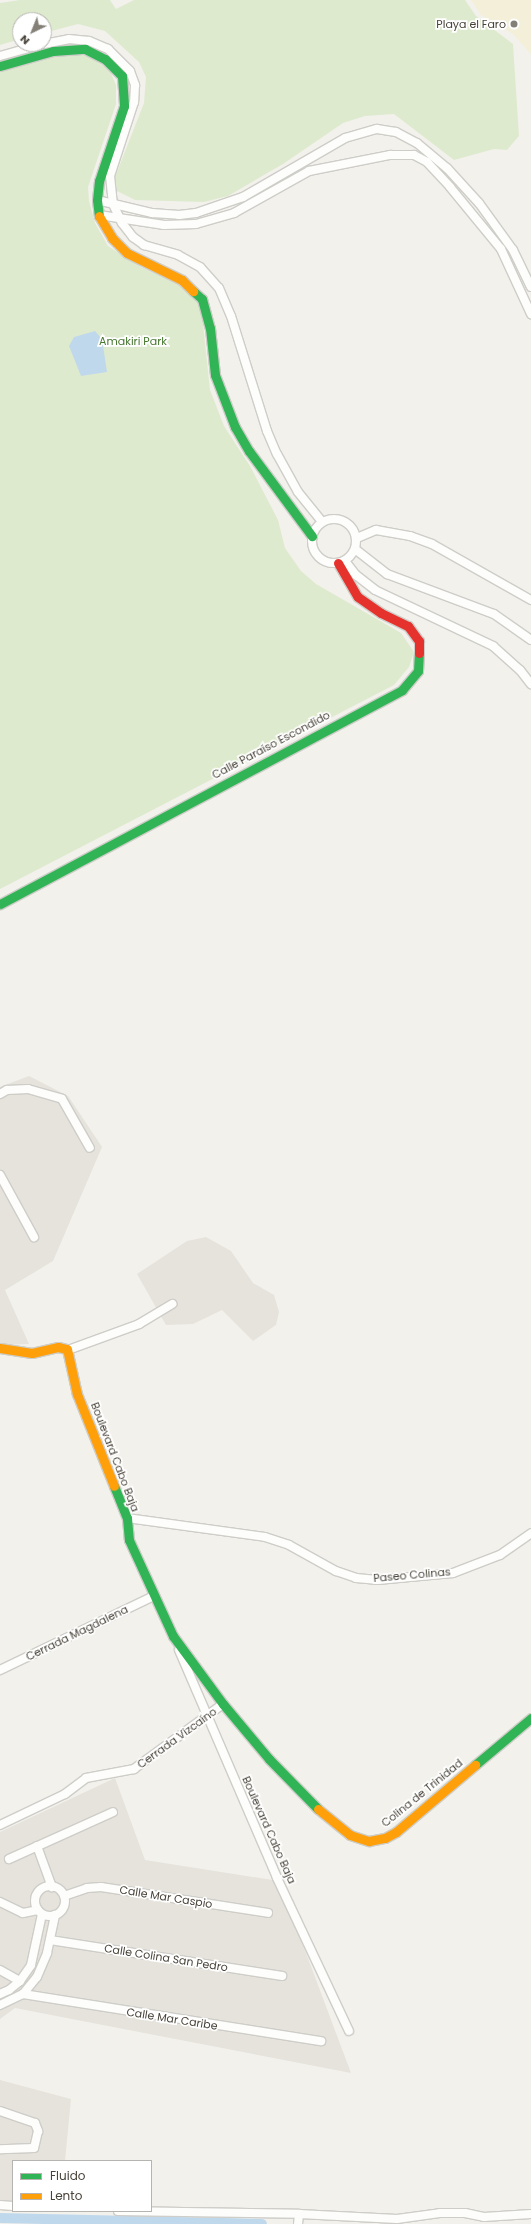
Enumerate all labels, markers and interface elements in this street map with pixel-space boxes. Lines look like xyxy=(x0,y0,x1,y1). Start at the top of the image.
north arrow xyxy=(12,12,52,52)
place label: Playa el Faro xyxy=(436,17,506,31)
marker: Playa el Faro xyxy=(509,19,519,29)
text: N xyxy=(16,31,33,49)
park label: Amakiri Park xyxy=(99,334,167,348)
street label: Calle Paraíso Escondido xyxy=(210,708,332,782)
street label: Boulevard Cabo Baja xyxy=(88,1400,142,1514)
street label: Paseo Colinas xyxy=(373,1565,451,1585)
street label: Cerrada Magdalena xyxy=(24,1603,130,1663)
street label: Cerrada Vizcaíno xyxy=(135,1705,219,1771)
street label: Colina de Trinidad xyxy=(379,1756,465,1830)
street label: Boulevard Cabo Baja xyxy=(239,1774,299,1886)
street label: Calle Mar Caspio xyxy=(119,1883,213,1911)
street label: Calle Colina San Pedro xyxy=(103,1942,229,1974)
street label: Calle Mar Caribe xyxy=(126,2005,218,2033)
legend xyxy=(12,2160,152,2212)
text: Fluido xyxy=(50,2167,85,2184)
text: Lento xyxy=(50,2187,82,2204)

